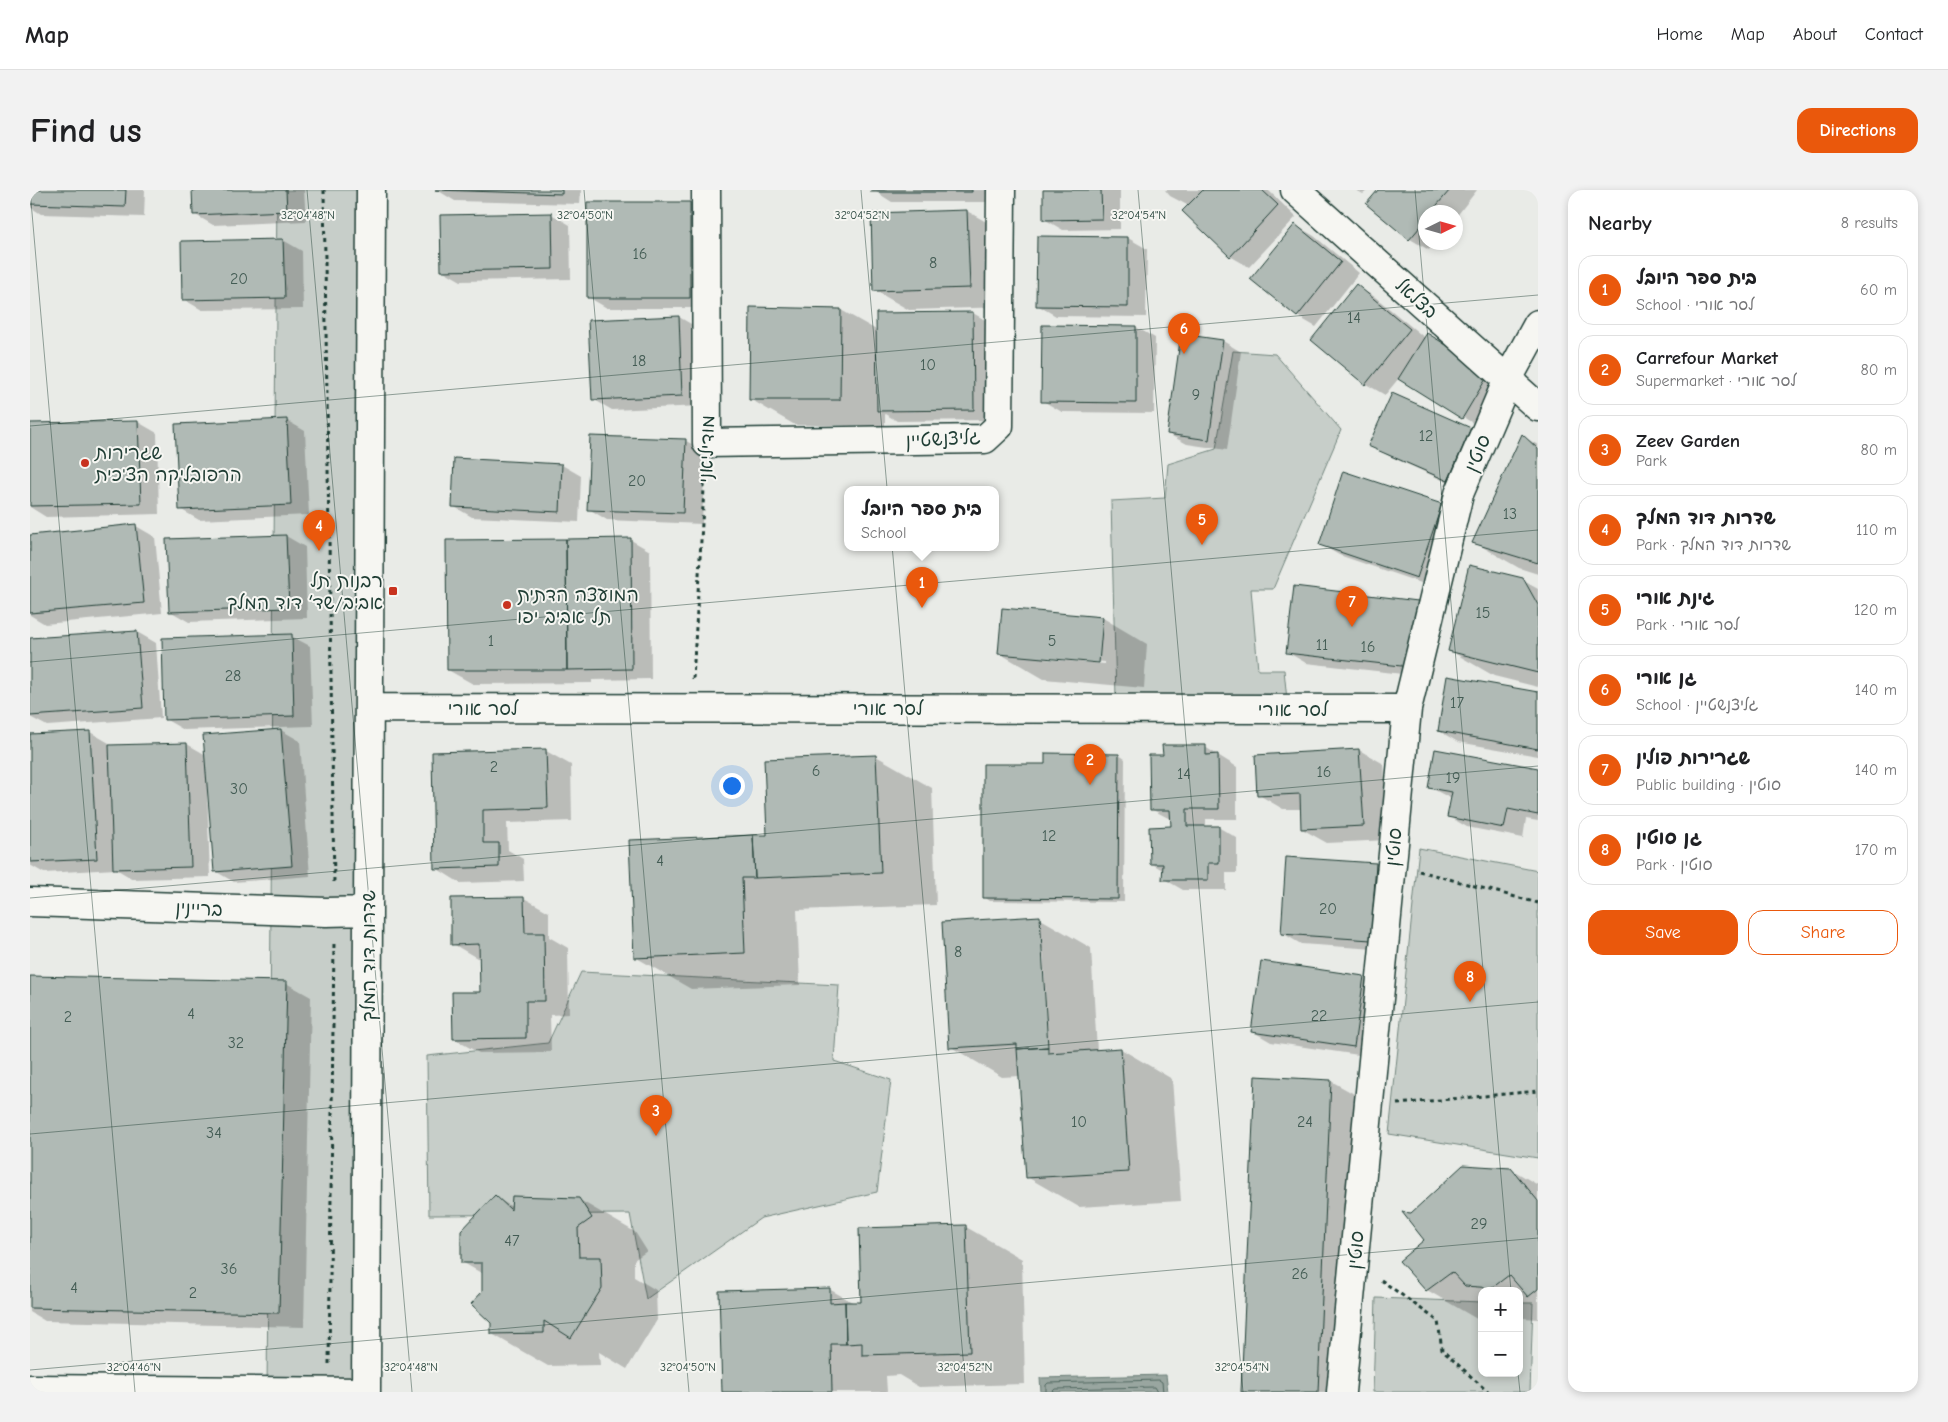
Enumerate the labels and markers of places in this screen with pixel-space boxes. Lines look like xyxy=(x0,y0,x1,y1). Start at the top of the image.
pin: 6 xyxy=(1168,313,1200,354)
place label: שגרירות הרפובליקה הצ'כית xyxy=(94,442,242,486)
marker: שגרירות הרפובליקה הצ'כית xyxy=(79,457,91,469)
pin: 5 xyxy=(1186,504,1218,545)
pin: 4 xyxy=(303,510,335,551)
pin: 1 xyxy=(906,567,938,608)
place label: רבנות תל אביב/שד׳ דוד המלך xyxy=(227,570,383,615)
place label: המועצה הדתית תל אביב יפו xyxy=(517,584,639,628)
marker: רבנות תל אביב/שד׳ דוד המלך xyxy=(387,585,399,597)
pin: 7 xyxy=(1336,586,1368,627)
marker: המועצה הדתית תל אביב יפו xyxy=(501,599,513,611)
pin: 2 xyxy=(1074,744,1106,785)
pin: 8 xyxy=(1454,961,1486,1002)
pin: 3 xyxy=(640,1095,672,1136)

